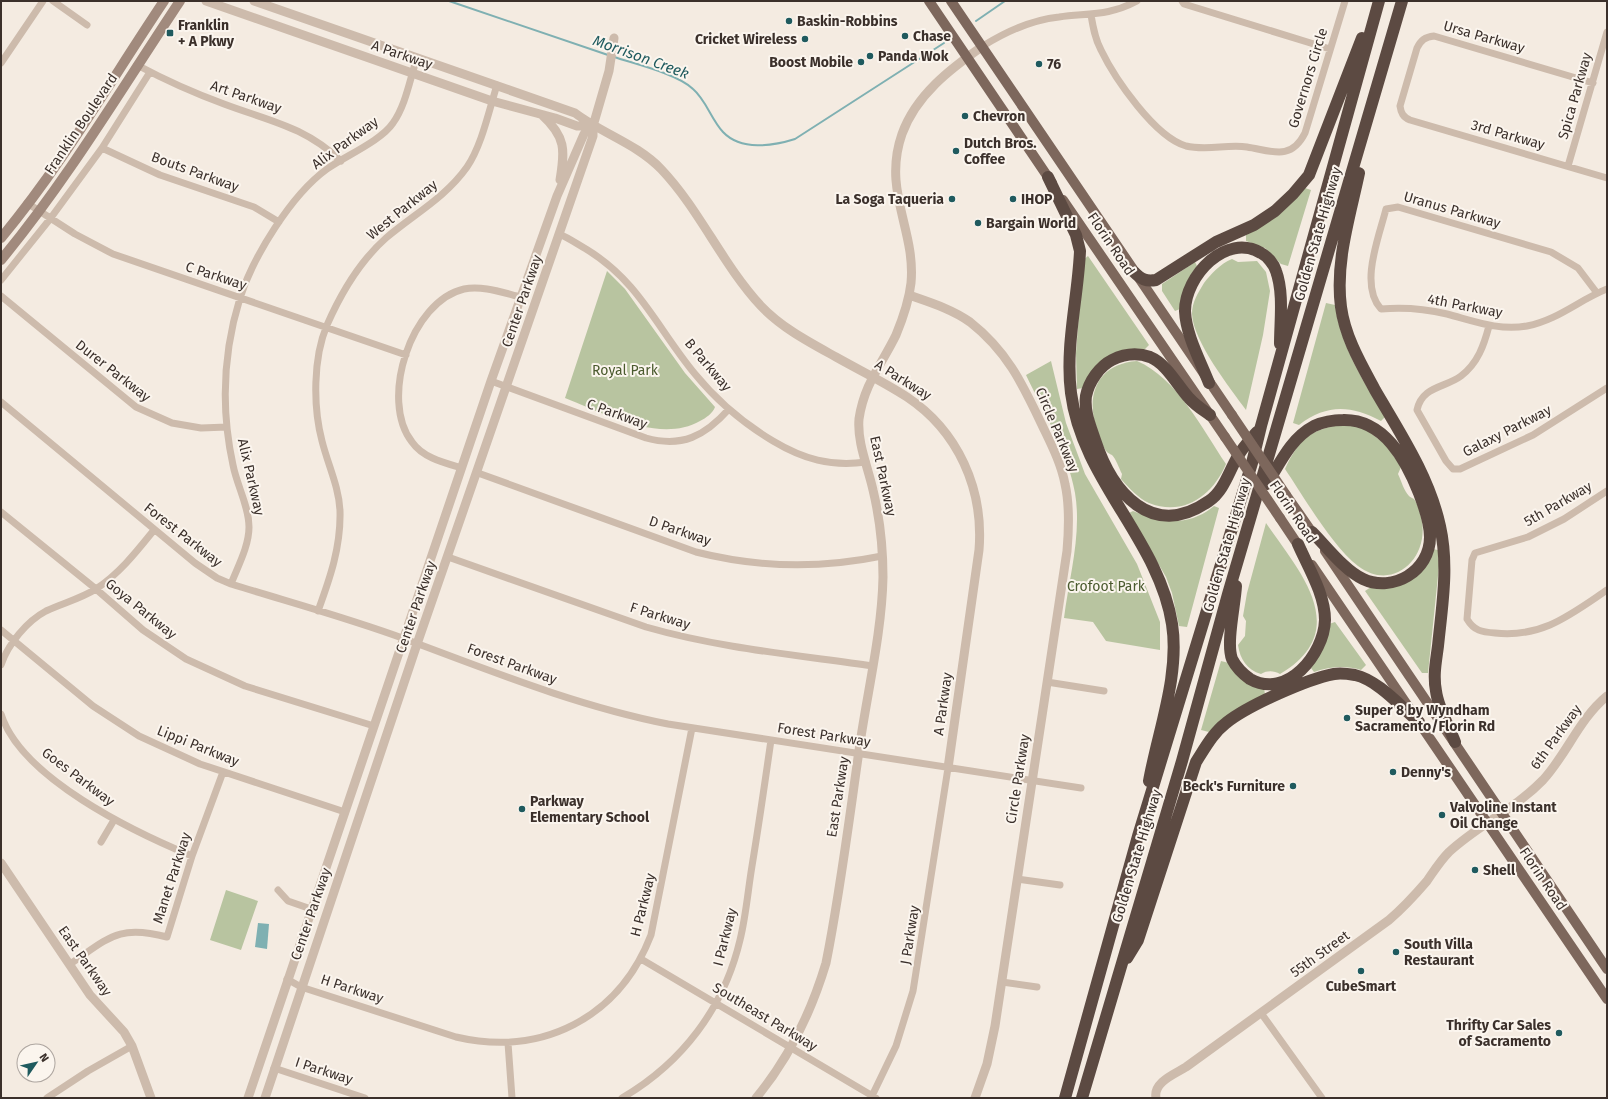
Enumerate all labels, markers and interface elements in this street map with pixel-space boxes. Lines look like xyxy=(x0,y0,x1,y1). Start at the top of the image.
place label: Baskin-Robbins xyxy=(797,13,898,30)
marker: Baskin-Robbins xyxy=(784,16,794,26)
place label: Franklin + A Pkwy xyxy=(178,17,235,50)
street label: Ursa Parkway xyxy=(1441,17,1527,57)
street label: Governors Circle xyxy=(1285,26,1331,130)
marker: Franklin + A Pkwy xyxy=(165,28,175,38)
place label: Chase xyxy=(913,28,951,45)
water label: Morrison Creek xyxy=(590,31,692,83)
place label: Cricket Wireless xyxy=(695,31,797,48)
marker: Chase xyxy=(900,31,910,41)
marker: Cricket Wireless xyxy=(800,34,810,44)
street label: A Parkway xyxy=(369,37,435,73)
place label: Panda Wok xyxy=(878,48,949,65)
marker: Panda Wok xyxy=(865,51,875,61)
street label: Spica Parkway xyxy=(1554,51,1596,141)
place label: Boost Mobile xyxy=(769,54,853,71)
place label: 76 xyxy=(1047,56,1061,73)
marker: Boost Mobile xyxy=(856,57,866,67)
marker: 76 xyxy=(1034,59,1044,69)
street label: Franklin Boulevard xyxy=(41,70,121,178)
street label: Art Parkway xyxy=(208,77,284,117)
place label: Chevron xyxy=(973,108,1025,125)
marker: Chevron xyxy=(960,111,970,121)
street label: Alix Parkway xyxy=(308,113,382,173)
street label: 3rd Parkway xyxy=(1469,116,1547,154)
place label: Dutch Bros. Coffee xyxy=(964,135,1037,168)
marker: Dutch Bros. Coffee xyxy=(951,146,961,156)
street label: Bouts Parkway xyxy=(149,148,241,196)
street label: Golden State Highway xyxy=(1291,165,1345,303)
street label: West Parkway xyxy=(363,176,441,244)
street label: Uranus Parkway xyxy=(1402,188,1503,232)
place label: La Soga Taqueria xyxy=(836,191,944,208)
place label: IHOP xyxy=(1021,191,1053,208)
marker: La Soga Taqueria xyxy=(947,194,957,204)
marker: IHOP xyxy=(1008,194,1018,204)
street label: Florin Road xyxy=(1084,209,1138,279)
place label: Bargain World xyxy=(986,215,1076,232)
marker: Bargain World xyxy=(973,218,983,228)
street label: Center Parkway xyxy=(498,252,546,349)
street label: C Parkway xyxy=(183,258,249,294)
street label: 4th Parkway xyxy=(1426,290,1504,322)
street label: B Parkway xyxy=(681,335,735,395)
street label: Durer Parkway xyxy=(72,336,154,406)
street label: A Parkway xyxy=(872,356,935,404)
park label: Royal Park xyxy=(592,362,659,379)
street label: Circle Parkway xyxy=(1031,385,1083,475)
street label: C Parkway xyxy=(584,395,650,433)
street label: Galaxy Parkway xyxy=(1460,401,1554,461)
street label: East Parkway xyxy=(866,434,900,518)
street label: Alix Parkway xyxy=(234,437,268,517)
street label: Golden State Highway xyxy=(1200,476,1254,614)
street label: Florin Road xyxy=(1266,477,1320,547)
street label: 5th Parkway xyxy=(1521,478,1595,530)
street label: Forest Parkway xyxy=(141,499,225,571)
street label: D Parkway xyxy=(647,512,713,550)
street label: Center Parkway xyxy=(392,558,440,655)
street label: Goya Parkway xyxy=(102,575,180,643)
park label: Crofoot Park xyxy=(1067,578,1146,595)
street label: F Parkway xyxy=(628,599,692,633)
street label: Forest Parkway xyxy=(465,640,559,688)
street label: A Parkway xyxy=(930,671,956,737)
street label: 6th Parkway xyxy=(1527,701,1585,773)
place label: Super 8 by Wyndham Sacramento/Florin Rd xyxy=(1355,702,1495,735)
marker: Super 8 by Wyndham Sacramento/Florin Rd xyxy=(1342,713,1352,723)
street label: Forest Parkway xyxy=(776,719,872,751)
street label: Lippi Parkway xyxy=(155,722,242,770)
street label: Circle Parkway xyxy=(1003,733,1033,825)
street label: Goes Parkway xyxy=(38,744,118,810)
street label: East Parkway xyxy=(823,755,853,839)
place label: Denny's xyxy=(1401,764,1451,781)
marker: Denny's xyxy=(1388,767,1398,777)
place label: Beck's Furniture xyxy=(1183,778,1285,795)
marker: Beck's Furniture xyxy=(1288,781,1298,791)
street label: Golden State Highway xyxy=(1109,787,1165,925)
place label: Parkway Elementary School xyxy=(530,793,650,826)
place label: Valvoline Instant Oil Change xyxy=(1449,799,1557,832)
marker: Parkway Elementary School xyxy=(517,804,527,814)
marker: Valvoline Instant Oil Change xyxy=(1437,810,1447,820)
street label: Manet Parkway xyxy=(149,830,195,926)
street label: Florin Road xyxy=(1516,844,1570,914)
place label: Shell xyxy=(1483,862,1516,879)
street label: Center Parkway xyxy=(287,865,335,962)
marker: Shell xyxy=(1470,865,1480,875)
street label: H Parkway xyxy=(627,871,659,939)
street label: J Parkway xyxy=(897,904,923,966)
street label: I Parkway xyxy=(710,906,740,968)
street label: East Parkway xyxy=(55,923,115,999)
street label: 55th Street xyxy=(1287,926,1354,981)
place label: South Villa Restaurant xyxy=(1404,936,1475,969)
marker: South Villa Restaurant xyxy=(1391,947,1401,957)
marker: CubeSmart xyxy=(1356,966,1366,976)
street label: H Parkway xyxy=(318,971,386,1007)
place label: CubeSmart xyxy=(1326,978,1397,995)
street label: Southeast Parkway xyxy=(710,979,821,1055)
place label: Thrifty Car Sales of Sacramento xyxy=(1446,1017,1551,1050)
marker: Thrifty Car Sales of Sacramento xyxy=(1554,1028,1564,1038)
north arrow xyxy=(16,1043,56,1083)
text: N xyxy=(36,1051,51,1064)
street label: I Parkway xyxy=(293,1054,355,1088)

